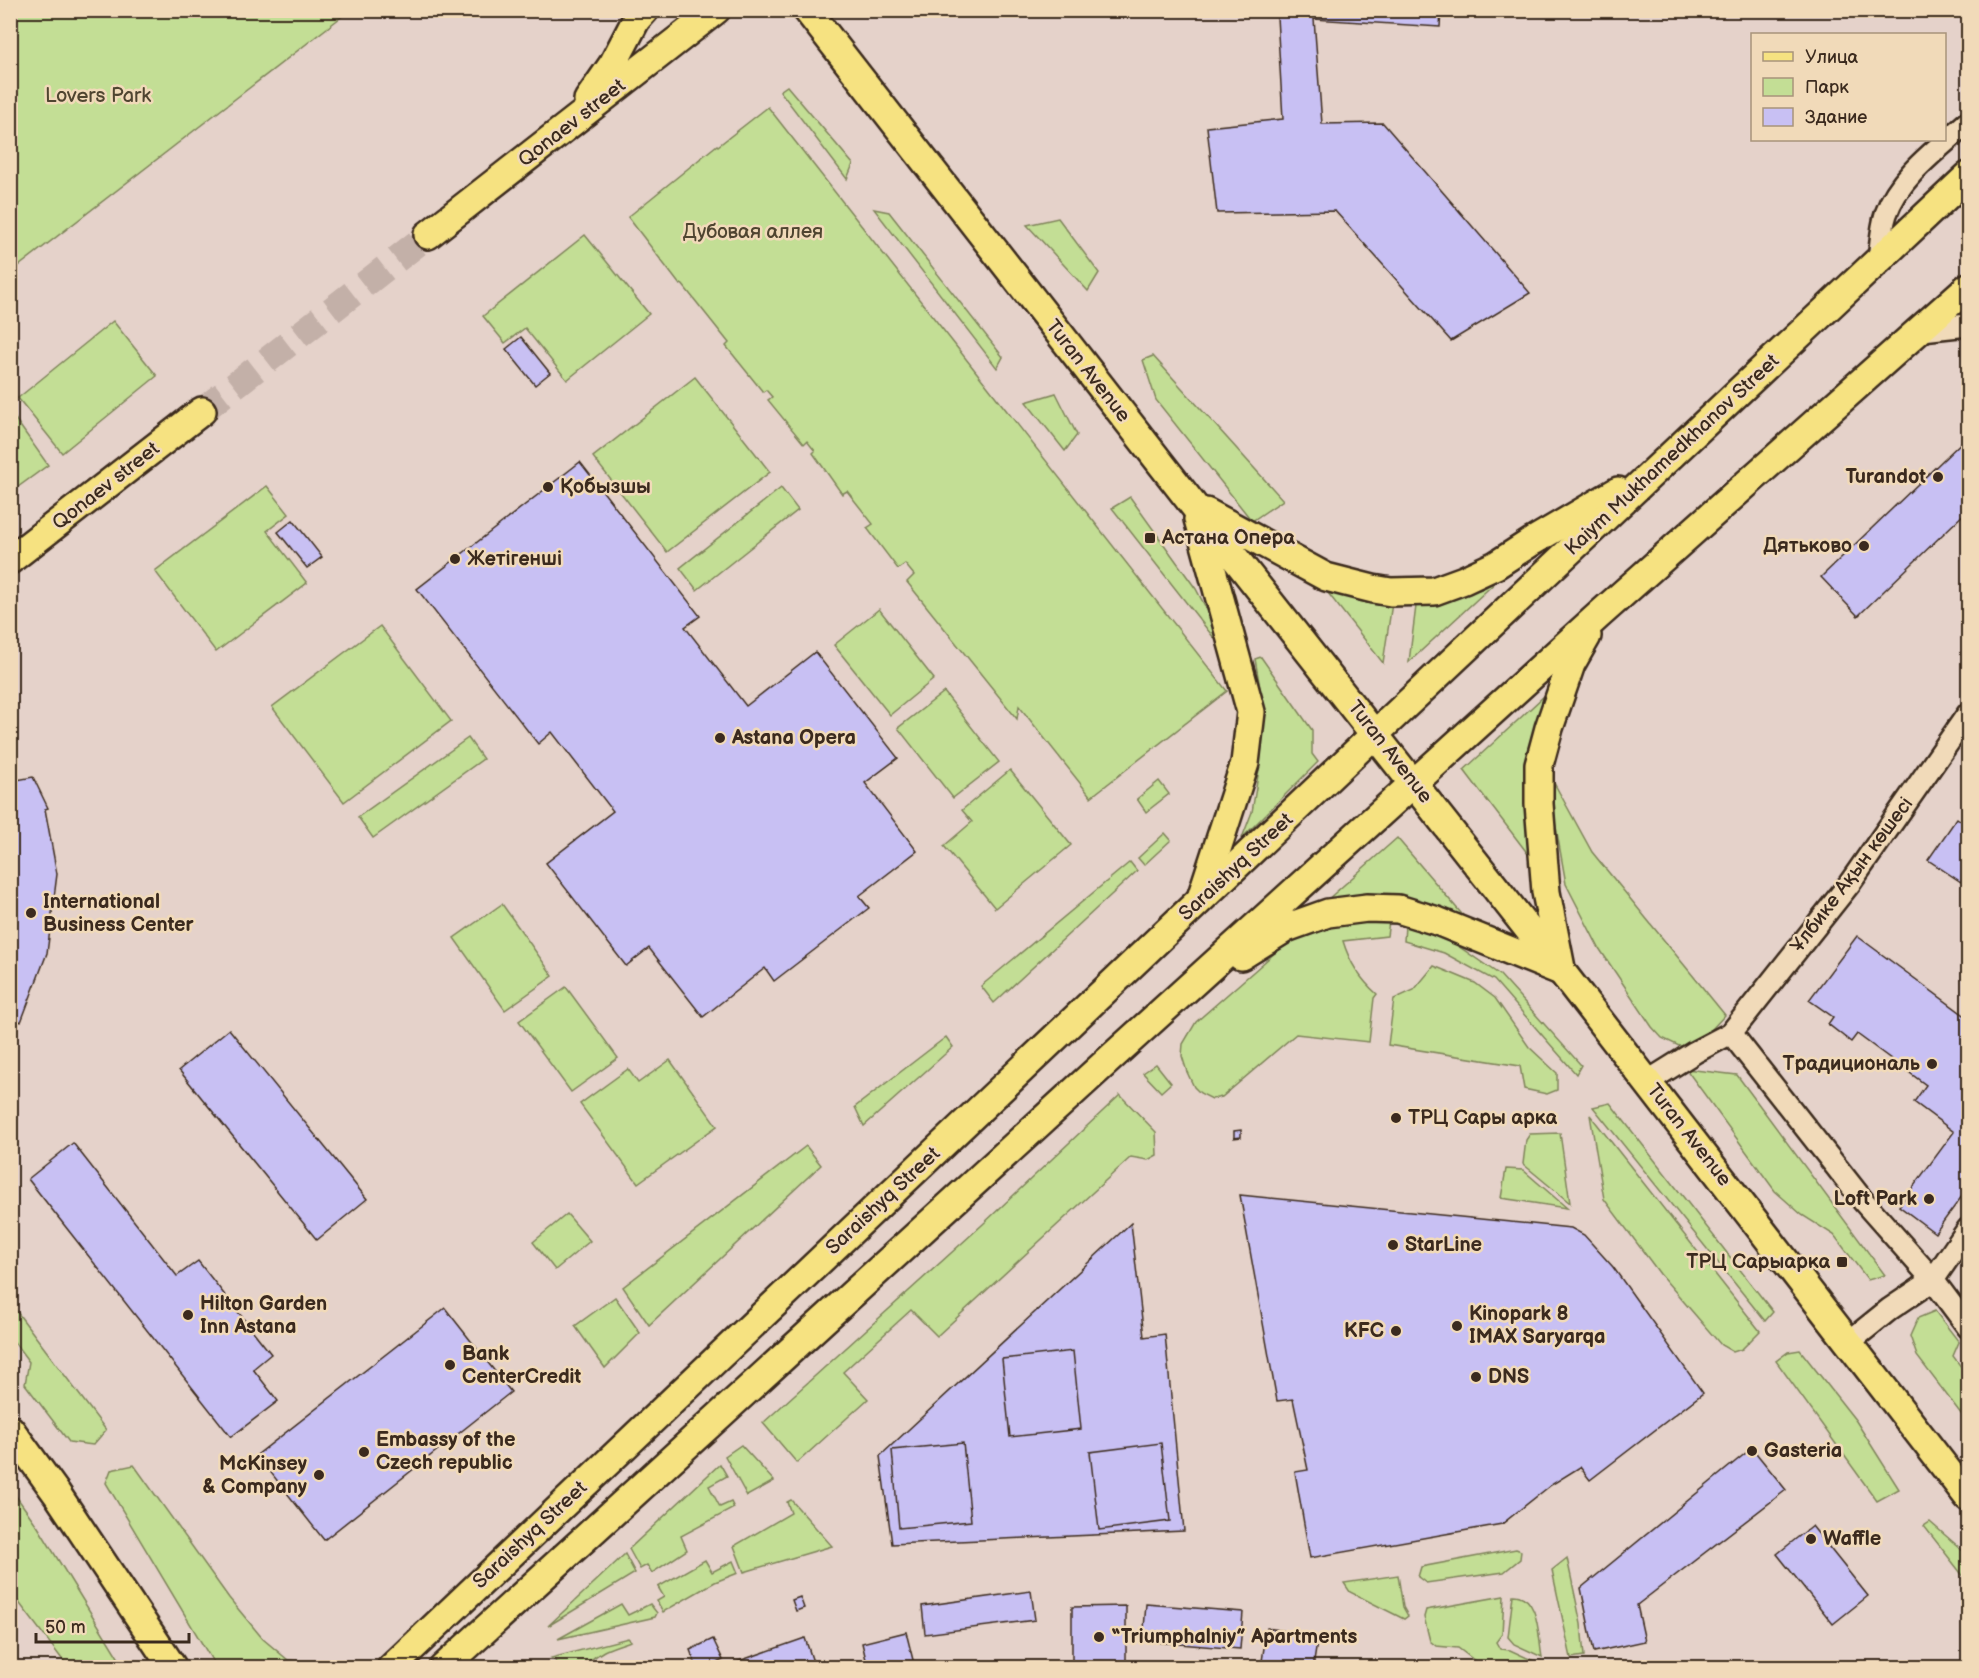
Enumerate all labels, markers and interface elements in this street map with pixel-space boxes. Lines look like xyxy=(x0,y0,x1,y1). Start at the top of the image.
legend xyxy=(1751,33,1946,141)
text: Улица xyxy=(1805,47,1859,68)
street label: Qonaev street xyxy=(514,74,630,172)
text: Парк xyxy=(1805,77,1849,98)
park label: Lovers Park xyxy=(45,84,151,108)
text: Здание xyxy=(1805,107,1867,128)
park label: Дубовая аллея xyxy=(683,220,823,244)
street label: Turan Avenue xyxy=(1040,315,1136,427)
street label: Kaiym Mukhamedkhanov Street xyxy=(1560,349,1784,561)
street label: Qonaev street xyxy=(48,437,164,535)
place label: Turandot xyxy=(1845,465,1926,489)
marker: Turandot xyxy=(1931,470,1945,484)
place label: Қобызшы xyxy=(560,475,651,499)
marker: Қобызшы xyxy=(541,480,555,494)
place label: Астана Опера xyxy=(1161,526,1295,550)
marker: Астана Опера xyxy=(1143,531,1157,545)
place label: Дятьково xyxy=(1763,534,1852,558)
marker: Дятьково xyxy=(1857,539,1871,553)
place label: Жетігенші xyxy=(467,547,562,571)
marker: Жетігенші xyxy=(448,552,462,566)
street label: Turan Avenue xyxy=(1342,696,1438,808)
place label: Astana Opera xyxy=(731,726,856,750)
marker: Astana Opera xyxy=(713,731,727,745)
street label: Ұлбике Ақын көшесі xyxy=(1786,792,1918,958)
street label: Saraishyq Street xyxy=(1174,808,1298,926)
place label: International Business Center xyxy=(43,890,195,937)
marker: International Business Center xyxy=(24,906,38,920)
place label: Традициональ xyxy=(1783,1052,1921,1076)
marker: Традициональ xyxy=(1925,1057,1939,1071)
street label: Turan Avenue xyxy=(1641,1079,1737,1191)
place label: ТРЦ Сары арка xyxy=(1408,1106,1557,1130)
marker: ТРЦ Сары арка xyxy=(1389,1111,1403,1125)
street label: Saraishyq Street xyxy=(821,1142,945,1260)
place label: Loft Park xyxy=(1834,1187,1918,1211)
marker: Loft Park xyxy=(1922,1192,1936,1206)
place label: StarLine xyxy=(1405,1233,1482,1257)
marker: StarLine xyxy=(1386,1238,1400,1252)
place label: ТРЦ Сарыарка xyxy=(1686,1250,1830,1274)
marker: ТРЦ Сарыарка xyxy=(1835,1255,1849,1269)
place label: Hilton Garden Inn Astana xyxy=(200,1292,327,1339)
place label: Kinopark 8 IMAX Saryarqa xyxy=(1469,1302,1605,1349)
marker: Hilton Garden Inn Astana xyxy=(181,1308,195,1322)
place label: KFC xyxy=(1344,1319,1384,1343)
marker: Kinopark 8 IMAX Saryarqa xyxy=(1450,1319,1464,1333)
marker: KFC xyxy=(1389,1324,1403,1338)
place label: Bank CenterCredit xyxy=(462,1342,581,1389)
marker: Bank CenterCredit xyxy=(443,1358,457,1372)
place label: DNS xyxy=(1488,1365,1529,1389)
marker: DNS xyxy=(1469,1370,1483,1384)
place label: Embassy of the Czech republic xyxy=(376,1428,515,1475)
place label: Gasteria xyxy=(1764,1439,1842,1463)
marker: Gasteria xyxy=(1745,1444,1759,1458)
marker: Embassy of the Czech republic xyxy=(357,1445,371,1459)
place label: McKinsey & Company xyxy=(202,1452,308,1499)
marker: McKinsey & Company xyxy=(312,1468,326,1482)
street label: Saraishyq Street xyxy=(468,1476,592,1594)
place label: Waffle xyxy=(1823,1527,1881,1551)
marker: Waffle xyxy=(1804,1532,1818,1546)
scale bar xyxy=(36,1606,189,1644)
text: 50 m xyxy=(45,1617,86,1638)
place label: “Triumphalniy” Apartments xyxy=(1111,1625,1357,1649)
marker: “Triumphalniy” Apartments xyxy=(1092,1630,1106,1644)

